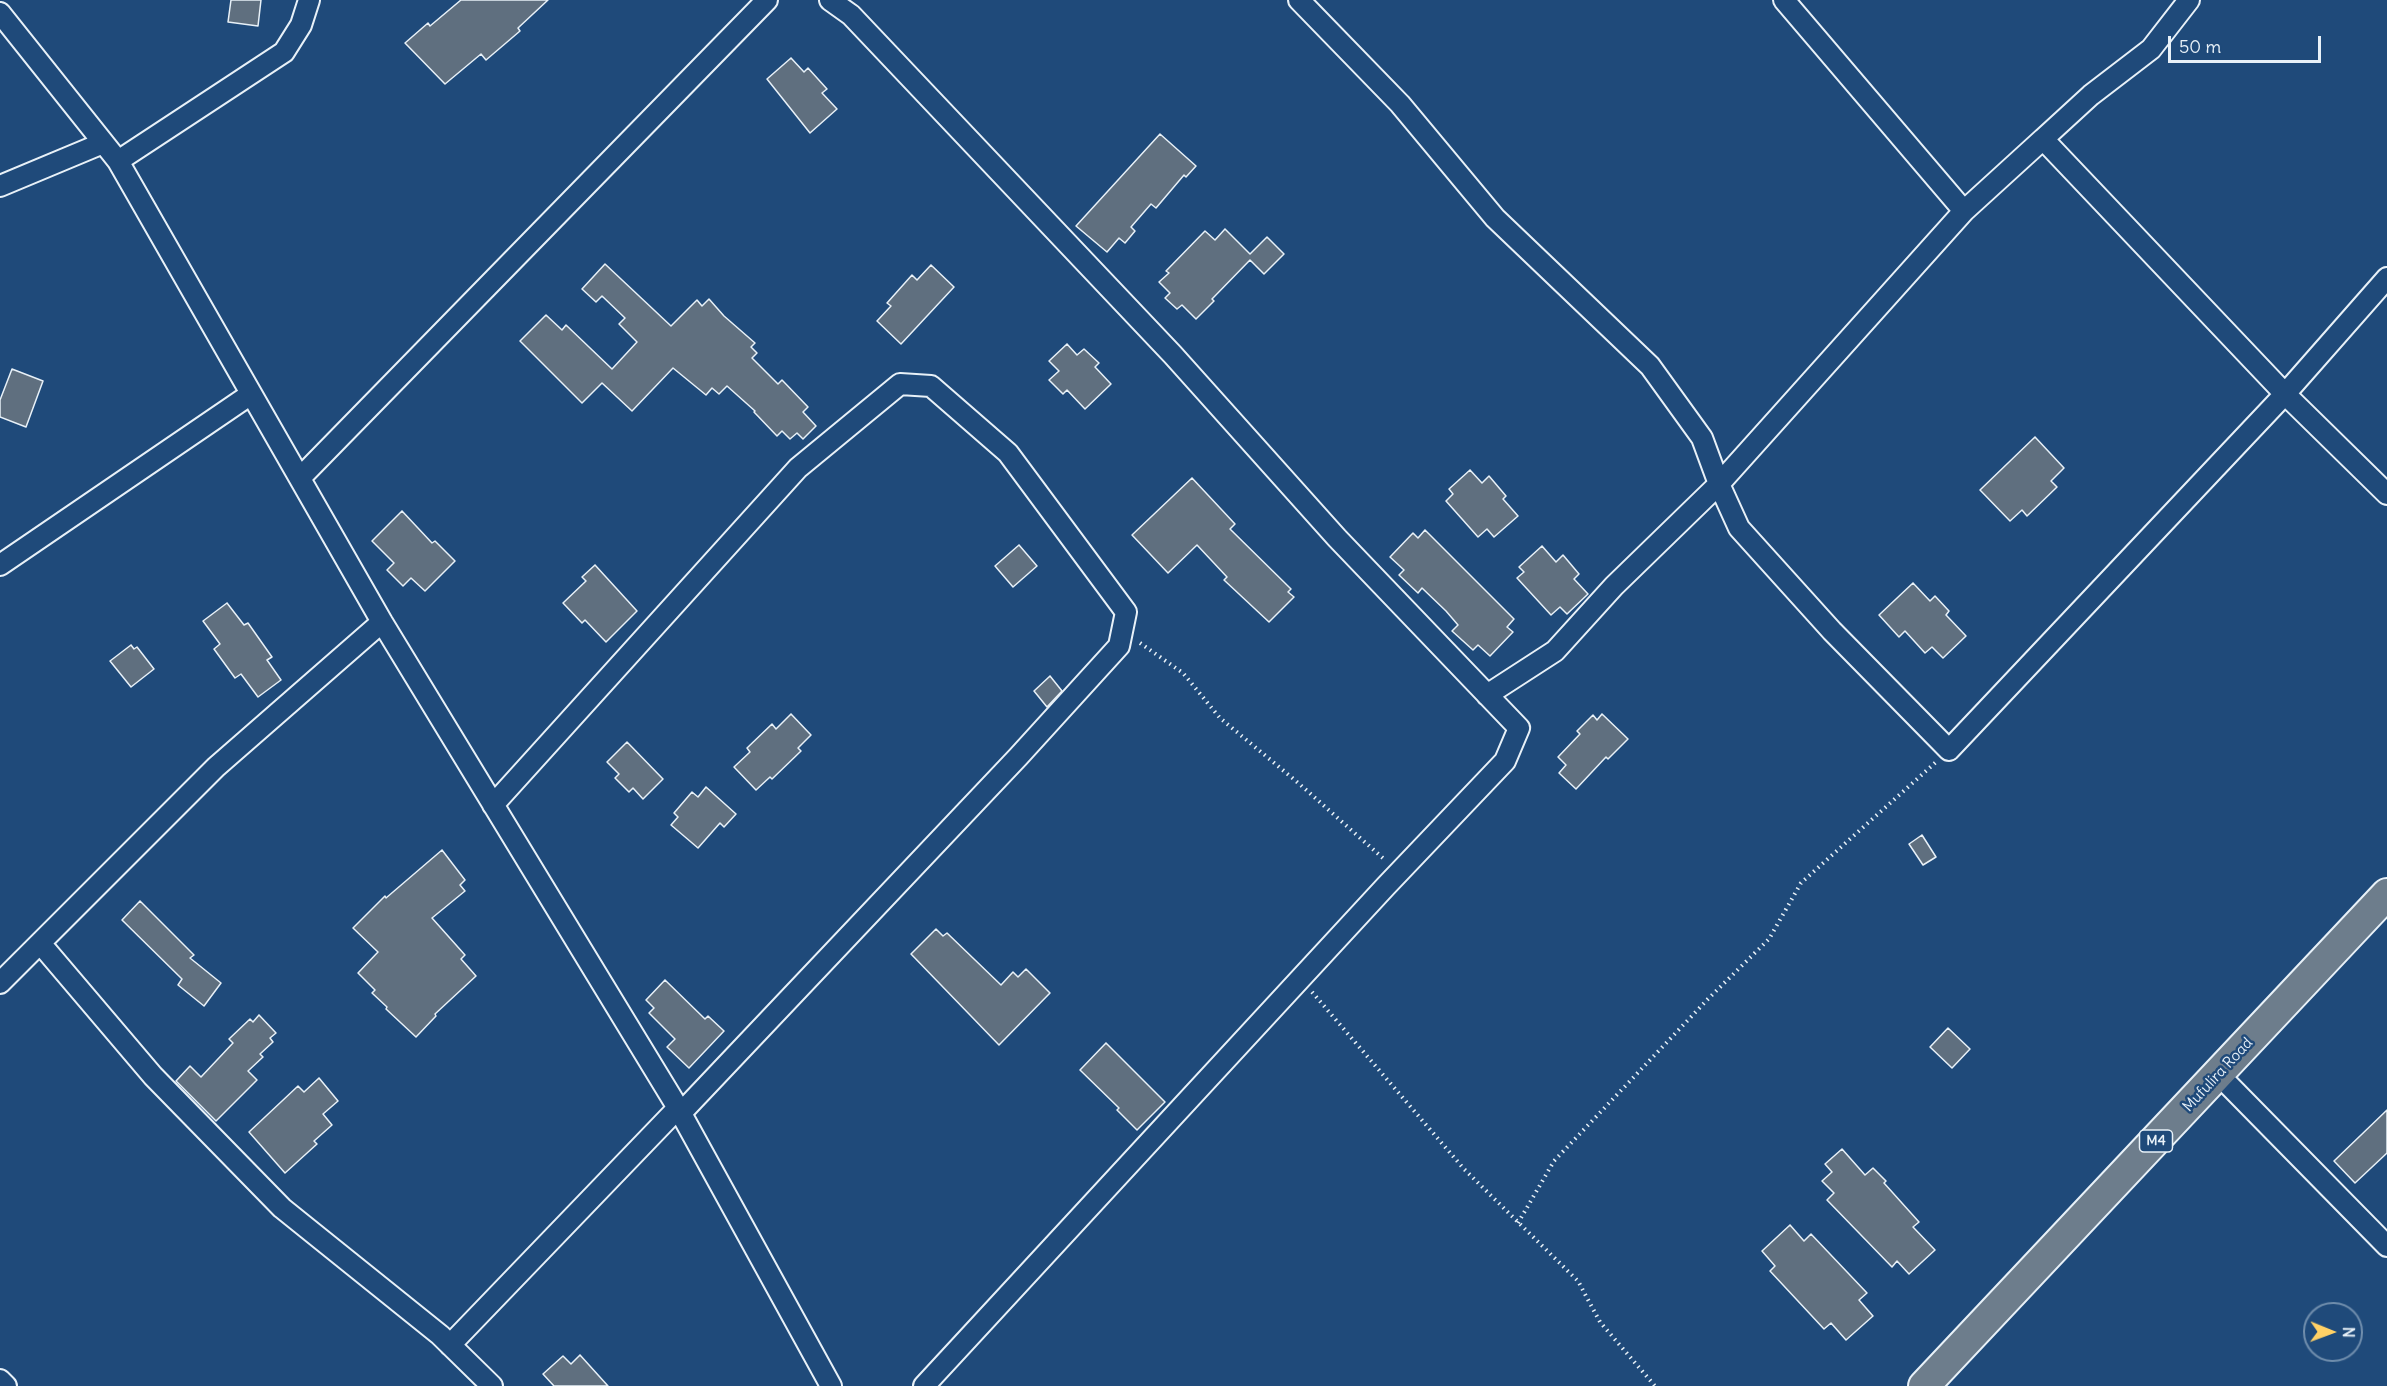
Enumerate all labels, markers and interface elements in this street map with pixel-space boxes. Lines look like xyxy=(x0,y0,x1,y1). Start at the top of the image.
scale bar xyxy=(2171,24,2324,62)
text: 50 m xyxy=(2179,35,2221,58)
street label: Mufulira Road xyxy=(2179,1034,2257,1116)
road number: M4 xyxy=(2140,1130,2172,1152)
north arrow xyxy=(2303,1302,2363,1362)
text: N xyxy=(2339,1327,2359,1338)

